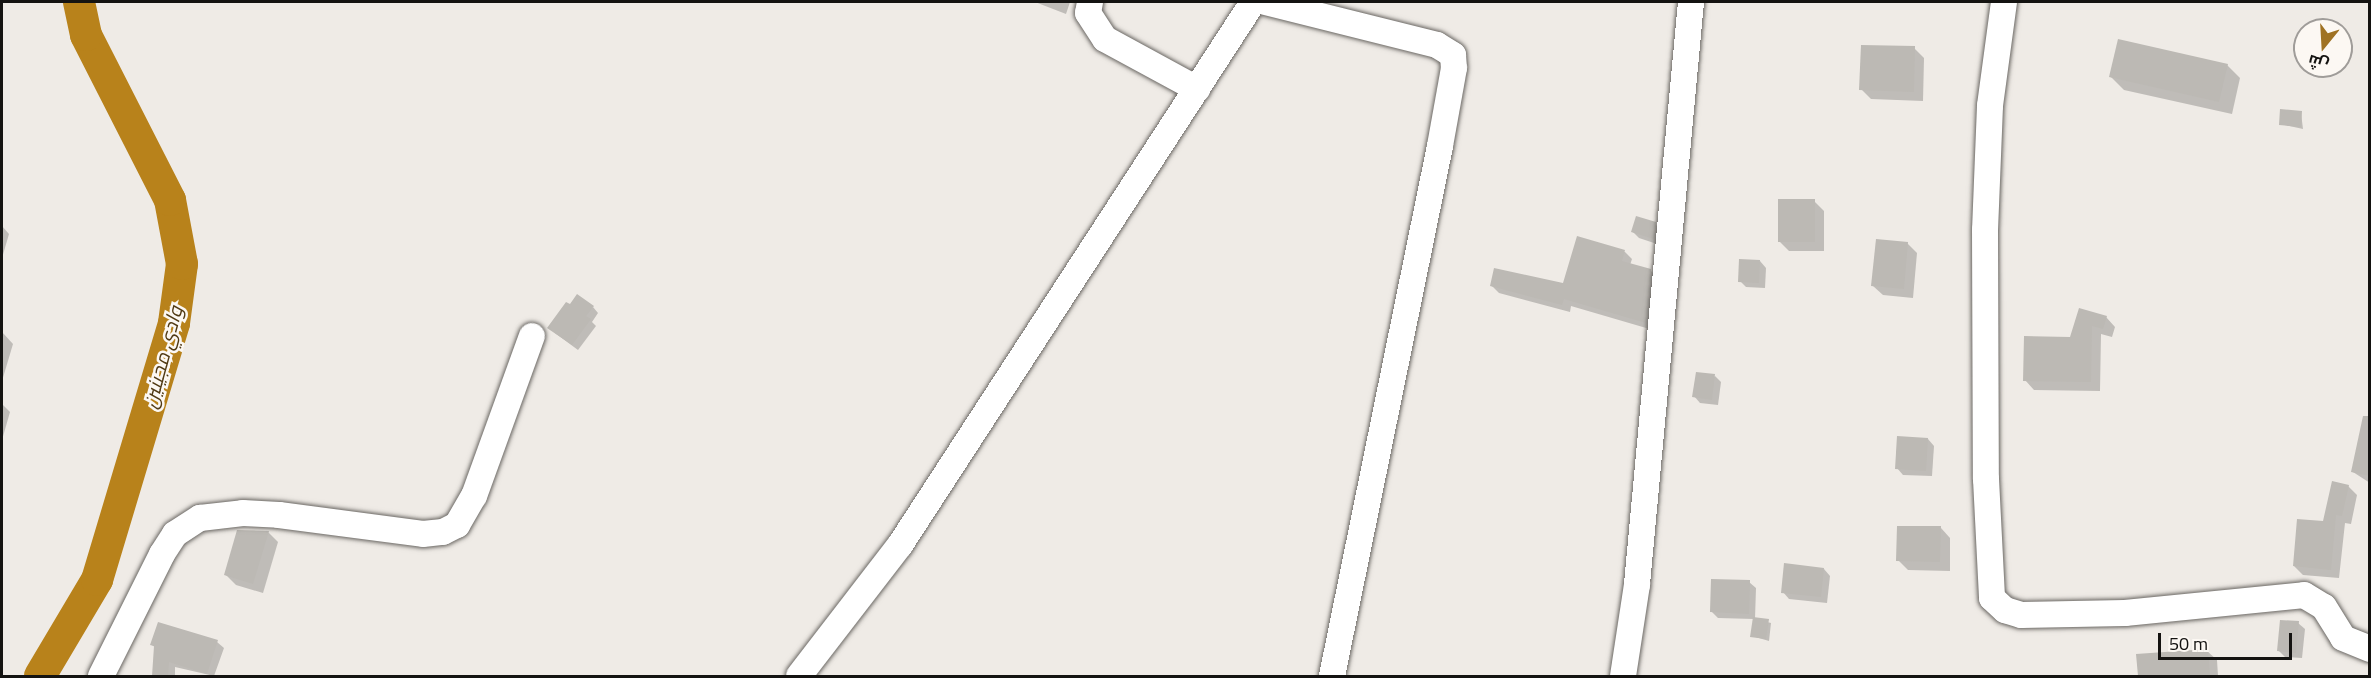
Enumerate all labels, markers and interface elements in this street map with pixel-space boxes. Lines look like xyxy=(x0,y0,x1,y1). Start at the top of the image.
north arrow xyxy=(2293,18,2353,78)
text: ش xyxy=(2304,46,2332,81)
water label: وادي مجينين xyxy=(137,303,187,411)
scale bar xyxy=(2161,621,2294,659)
text: 50 m xyxy=(2169,627,2208,660)

